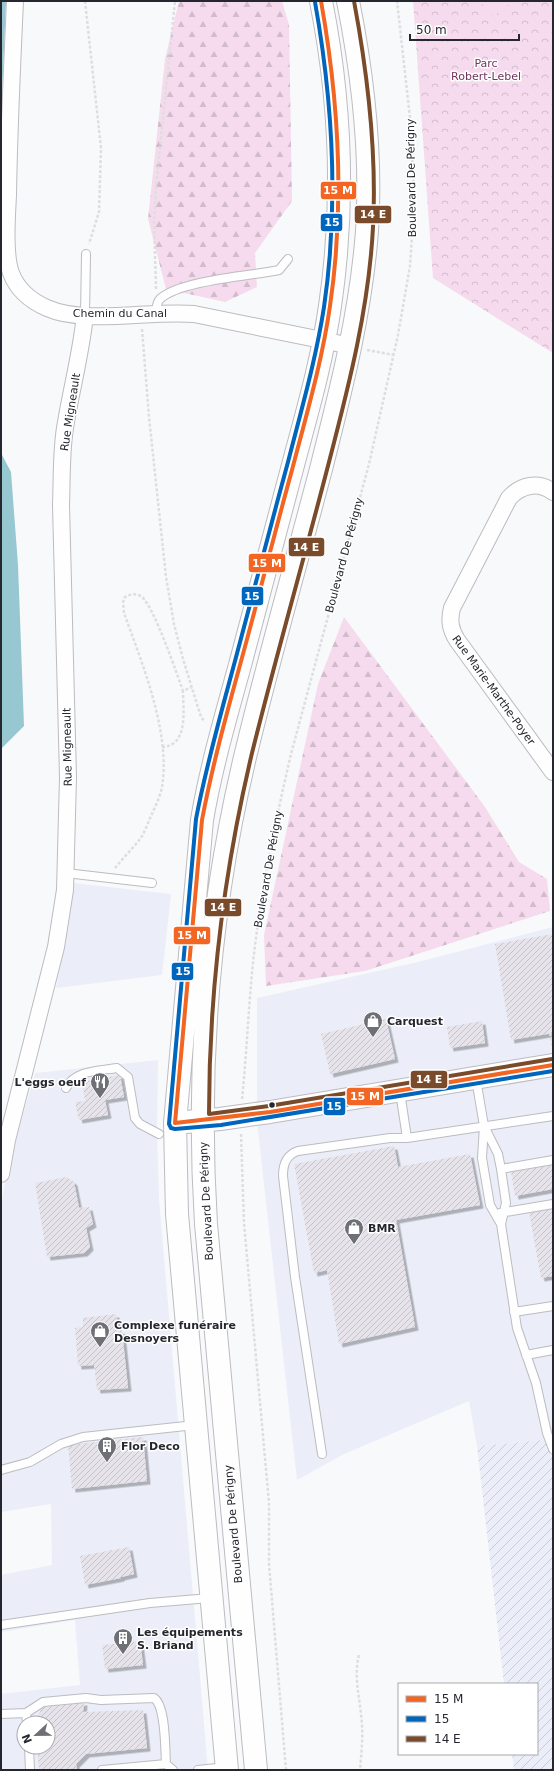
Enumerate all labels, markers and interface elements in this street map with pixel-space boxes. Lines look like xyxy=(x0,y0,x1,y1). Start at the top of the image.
scale bar xyxy=(410,16,519,42)
text: 50 m xyxy=(416,23,447,37)
park label: Parc Robert-Lebel xyxy=(451,57,521,83)
street label: Boulevard De Périgny xyxy=(404,118,419,238)
line badge: 15 M xyxy=(320,181,357,200)
text: 15 M xyxy=(323,184,353,197)
line badge: 14 E xyxy=(354,205,392,224)
text: 14 E xyxy=(360,208,386,221)
line badge: 15 xyxy=(320,213,343,232)
text: 15 xyxy=(324,216,340,229)
street label: Chemin du Canal xyxy=(73,307,167,320)
street label: Rue Migneault xyxy=(58,372,83,452)
street label: Boulevard De Périgny xyxy=(323,496,366,614)
line badge: 14 E xyxy=(288,537,325,557)
text: 14 E xyxy=(293,541,319,554)
line badge: 15 M xyxy=(248,553,286,573)
text: 15 M xyxy=(252,557,282,570)
line badge: 15 xyxy=(241,586,264,606)
text: 15 xyxy=(244,590,260,603)
street label: Rue Marie-Marthe-Poyer xyxy=(449,633,538,748)
street label: Rue Migneault xyxy=(60,707,75,786)
street label: Boulevard De Périgny xyxy=(252,809,285,929)
line badge: 14 E xyxy=(204,898,242,917)
text: 14 E xyxy=(210,901,236,914)
line badge: 15 M xyxy=(173,926,211,945)
text: 15 M xyxy=(177,929,207,942)
line badge: 15 xyxy=(171,962,194,981)
text: 15 xyxy=(175,965,191,978)
shop icon: Carquest xyxy=(362,1010,384,1038)
place label: Carquest xyxy=(387,1015,443,1028)
line badge: 14 E xyxy=(410,1070,448,1089)
restaurant icon: L'eggs oeuf xyxy=(89,1071,111,1099)
text: 14 E xyxy=(416,1073,442,1086)
place label: L'eggs oeuf xyxy=(14,1076,86,1089)
line badge: 15 M xyxy=(346,1087,384,1106)
text: 15 M xyxy=(350,1090,380,1103)
line badge: 15 xyxy=(323,1097,346,1116)
unlabelled marker xyxy=(267,1100,277,1110)
text: 15 xyxy=(326,1100,342,1113)
street label: Boulevard De Périgny xyxy=(197,1141,216,1261)
shop icon: BMR xyxy=(343,1217,365,1245)
place label: BMR xyxy=(368,1222,396,1235)
place label: Complexe funéraire Desnoyers xyxy=(114,1319,236,1345)
shop icon: Complexe funéraire Desnoyers xyxy=(89,1320,111,1348)
building icon: Flor Deco xyxy=(96,1435,118,1463)
place label: Flor Deco xyxy=(121,1440,180,1453)
street label: Boulevard De Périgny xyxy=(222,1464,245,1584)
place label: Les équipements S. Briand xyxy=(137,1626,243,1652)
building icon: Les équipements S. Briand xyxy=(112,1627,134,1655)
legend xyxy=(398,1683,538,1755)
text: 15 M xyxy=(434,1692,463,1706)
text: 15 xyxy=(434,1712,449,1726)
north arrow xyxy=(16,1715,56,1755)
text: N xyxy=(19,1732,35,1745)
text: 14 E xyxy=(434,1732,461,1746)

